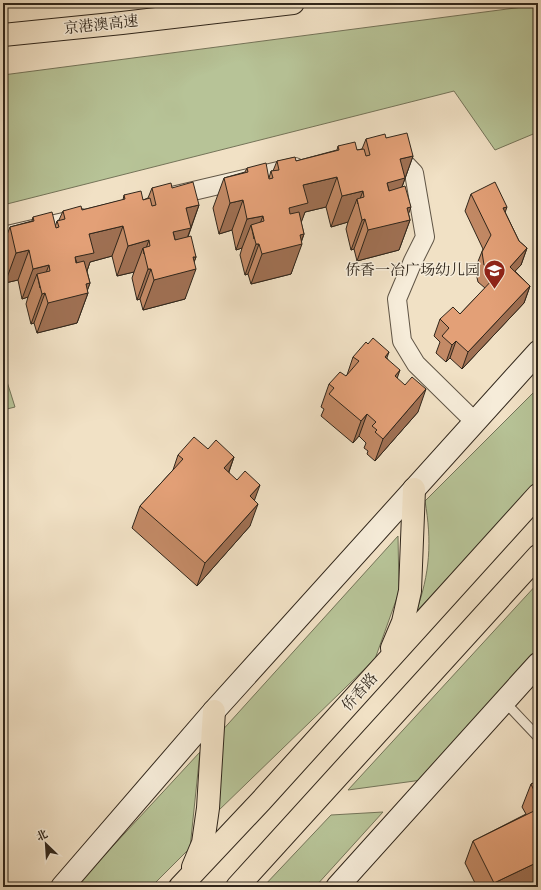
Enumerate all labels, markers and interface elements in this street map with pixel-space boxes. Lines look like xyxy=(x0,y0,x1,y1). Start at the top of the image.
street label: 京港澳高速 xyxy=(63,12,139,38)
school or university icon: 侨香一冶广场幼儿园 xyxy=(482,257,508,290)
place label: 侨香一冶广场幼儿园 xyxy=(345,261,480,280)
street label: 侨香路 xyxy=(338,669,382,715)
north arrow xyxy=(26,824,66,864)
text: 北 xyxy=(34,827,50,845)

